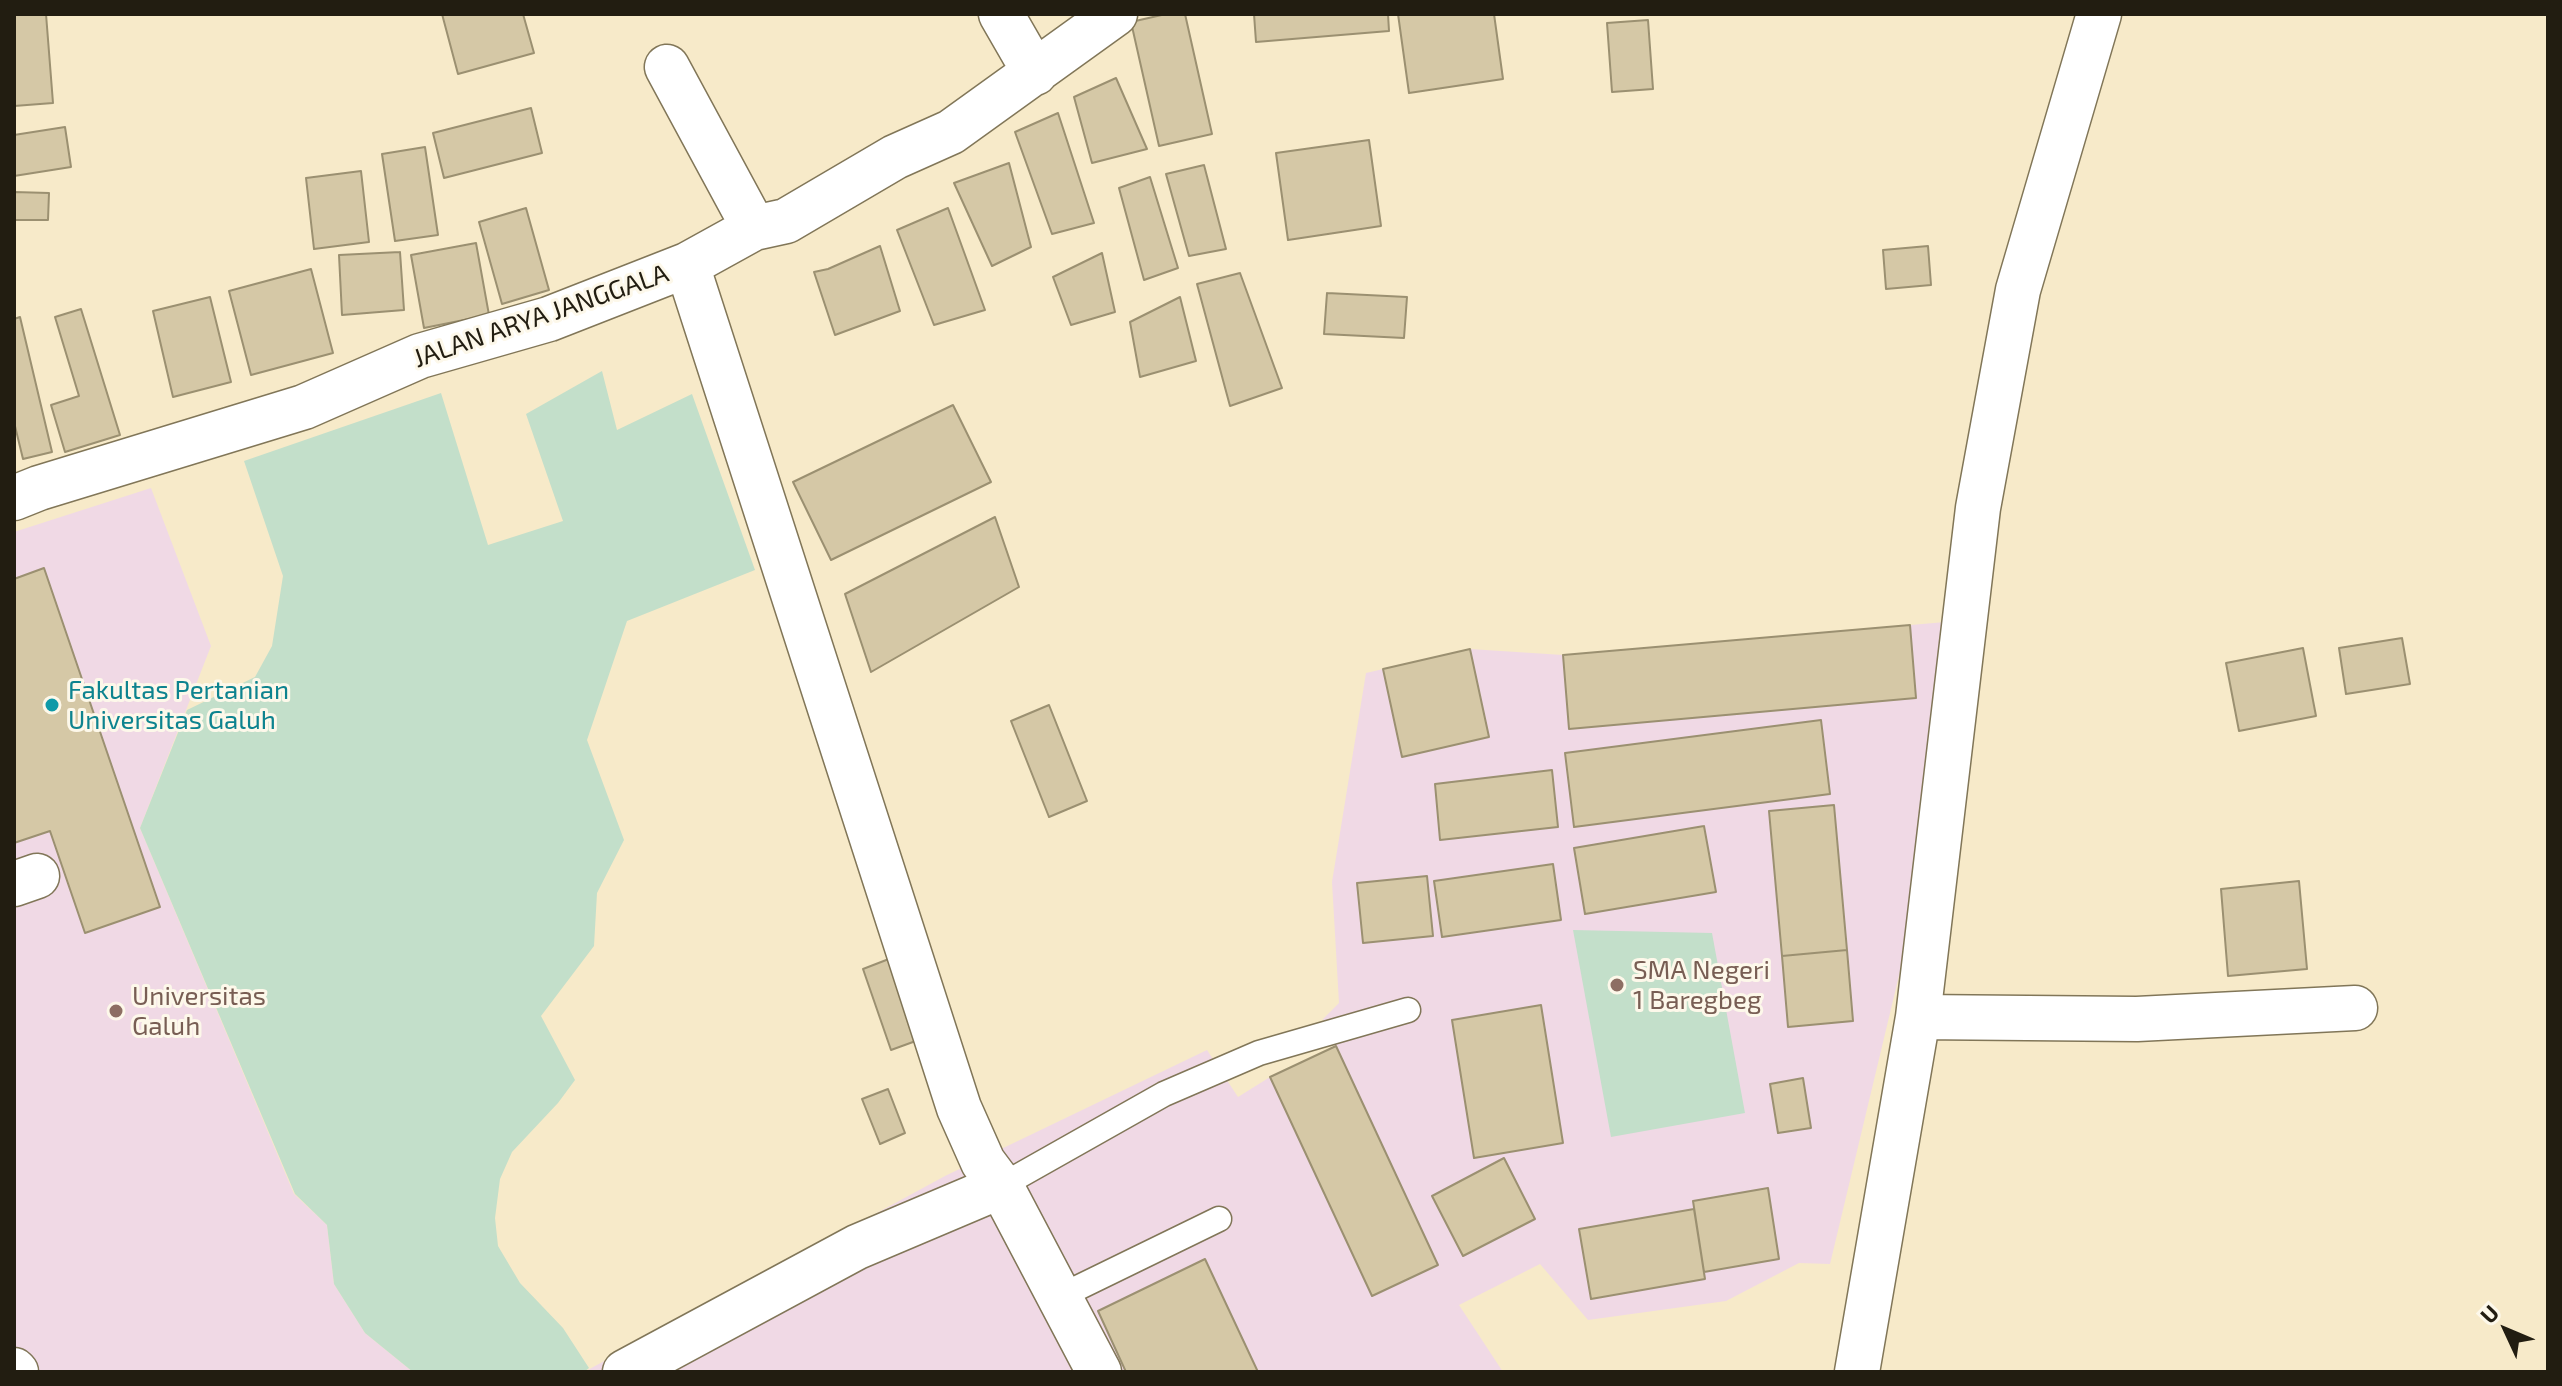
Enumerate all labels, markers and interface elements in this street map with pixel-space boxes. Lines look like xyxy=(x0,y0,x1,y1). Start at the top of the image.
street label: JALAN ARYA JANGGALA xyxy=(409,258,673,374)
place label: Fakultas Pertanian Universitas Galuh xyxy=(68,674,289,736)
marker: Fakultas Pertanian Universitas Galuh xyxy=(43,696,61,714)
place label: SMA Negeri 1 Baregbeg xyxy=(1633,954,1770,1016)
marker: SMA Negeri 1 Baregbeg xyxy=(1608,976,1626,994)
place label: Universitas Galuh xyxy=(132,980,266,1042)
marker: Universitas Galuh xyxy=(107,1002,125,1020)
north arrow xyxy=(2466,1290,2546,1370)
text: U xyxy=(2474,1299,2503,1328)

